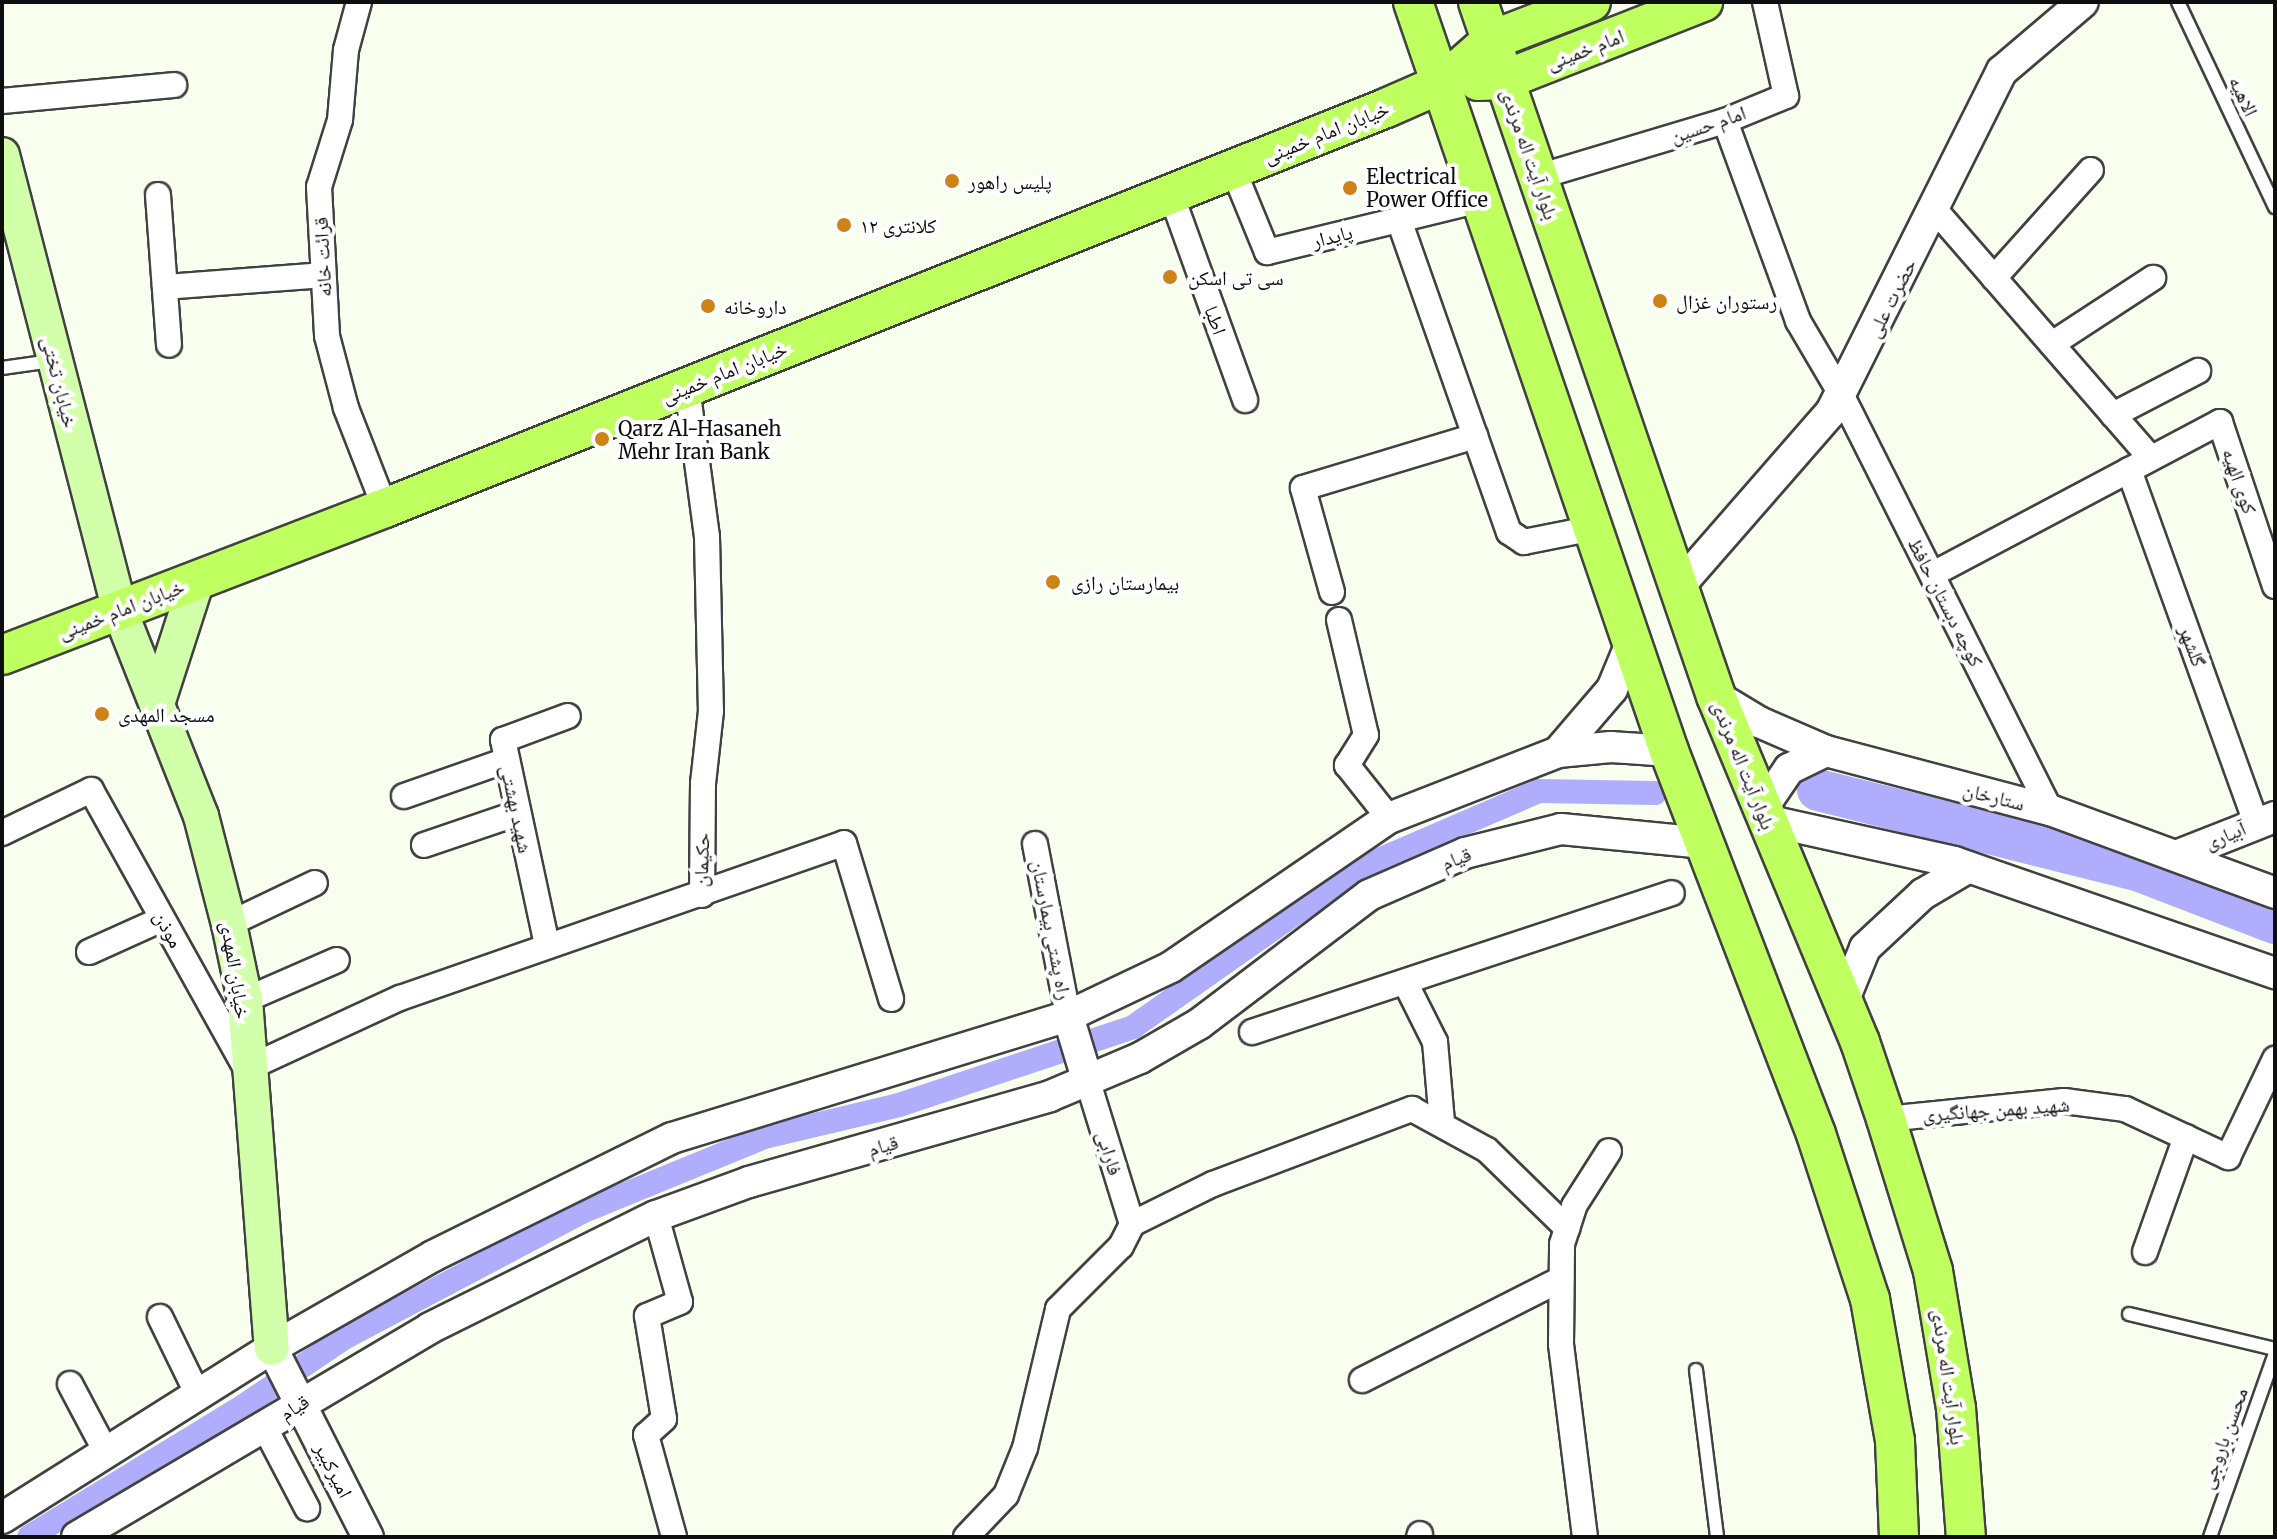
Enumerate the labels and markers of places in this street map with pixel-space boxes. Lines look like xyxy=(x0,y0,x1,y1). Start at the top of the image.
place label: Electrical Power Office xyxy=(1366,164,1488,211)
place label: پلیس راهور xyxy=(968,169,1052,193)
marker: پلیس راهور xyxy=(943,172,961,190)
marker: Electrical Power Office xyxy=(1341,179,1359,197)
place label: کلانتری ۱۲ xyxy=(860,213,936,237)
marker: کلانتری ۱۲ xyxy=(835,216,853,234)
place label: سی تی اسکن xyxy=(1188,265,1284,289)
marker: سی تی اسکن xyxy=(1159,266,1181,288)
place label: رستوران غزال xyxy=(1676,289,1777,313)
marker: رستوران غزال xyxy=(1651,292,1669,310)
place label: داروخانه xyxy=(724,294,786,318)
marker: داروخانه xyxy=(699,297,717,315)
place label: Qarz Al-Hasaneh Mehr Iran Bank xyxy=(618,416,781,463)
marker: Qarz Al-Hasaneh Mehr Iran Bank xyxy=(593,430,611,448)
place label: بیمارستان رازی xyxy=(1071,570,1179,594)
marker: بیمارستان رازی xyxy=(1042,571,1064,593)
place label: مسجد المهدی xyxy=(118,702,215,726)
marker: مسجد المهدی xyxy=(93,705,111,723)

